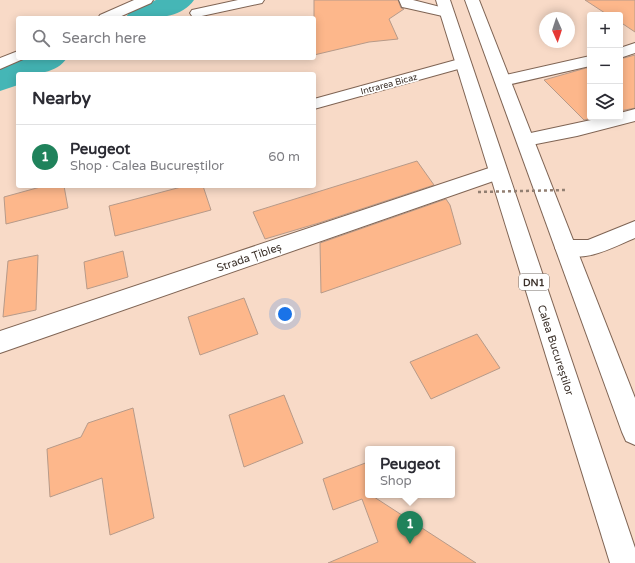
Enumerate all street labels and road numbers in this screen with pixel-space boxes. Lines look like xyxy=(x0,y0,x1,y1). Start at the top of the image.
street label: Intrarea Bicaz xyxy=(360,71,419,97)
street label: Strada Țibleș xyxy=(215,240,283,275)
road number: DN1 xyxy=(519,274,549,290)
street label: Calea Bucureștilor xyxy=(535,303,577,398)

